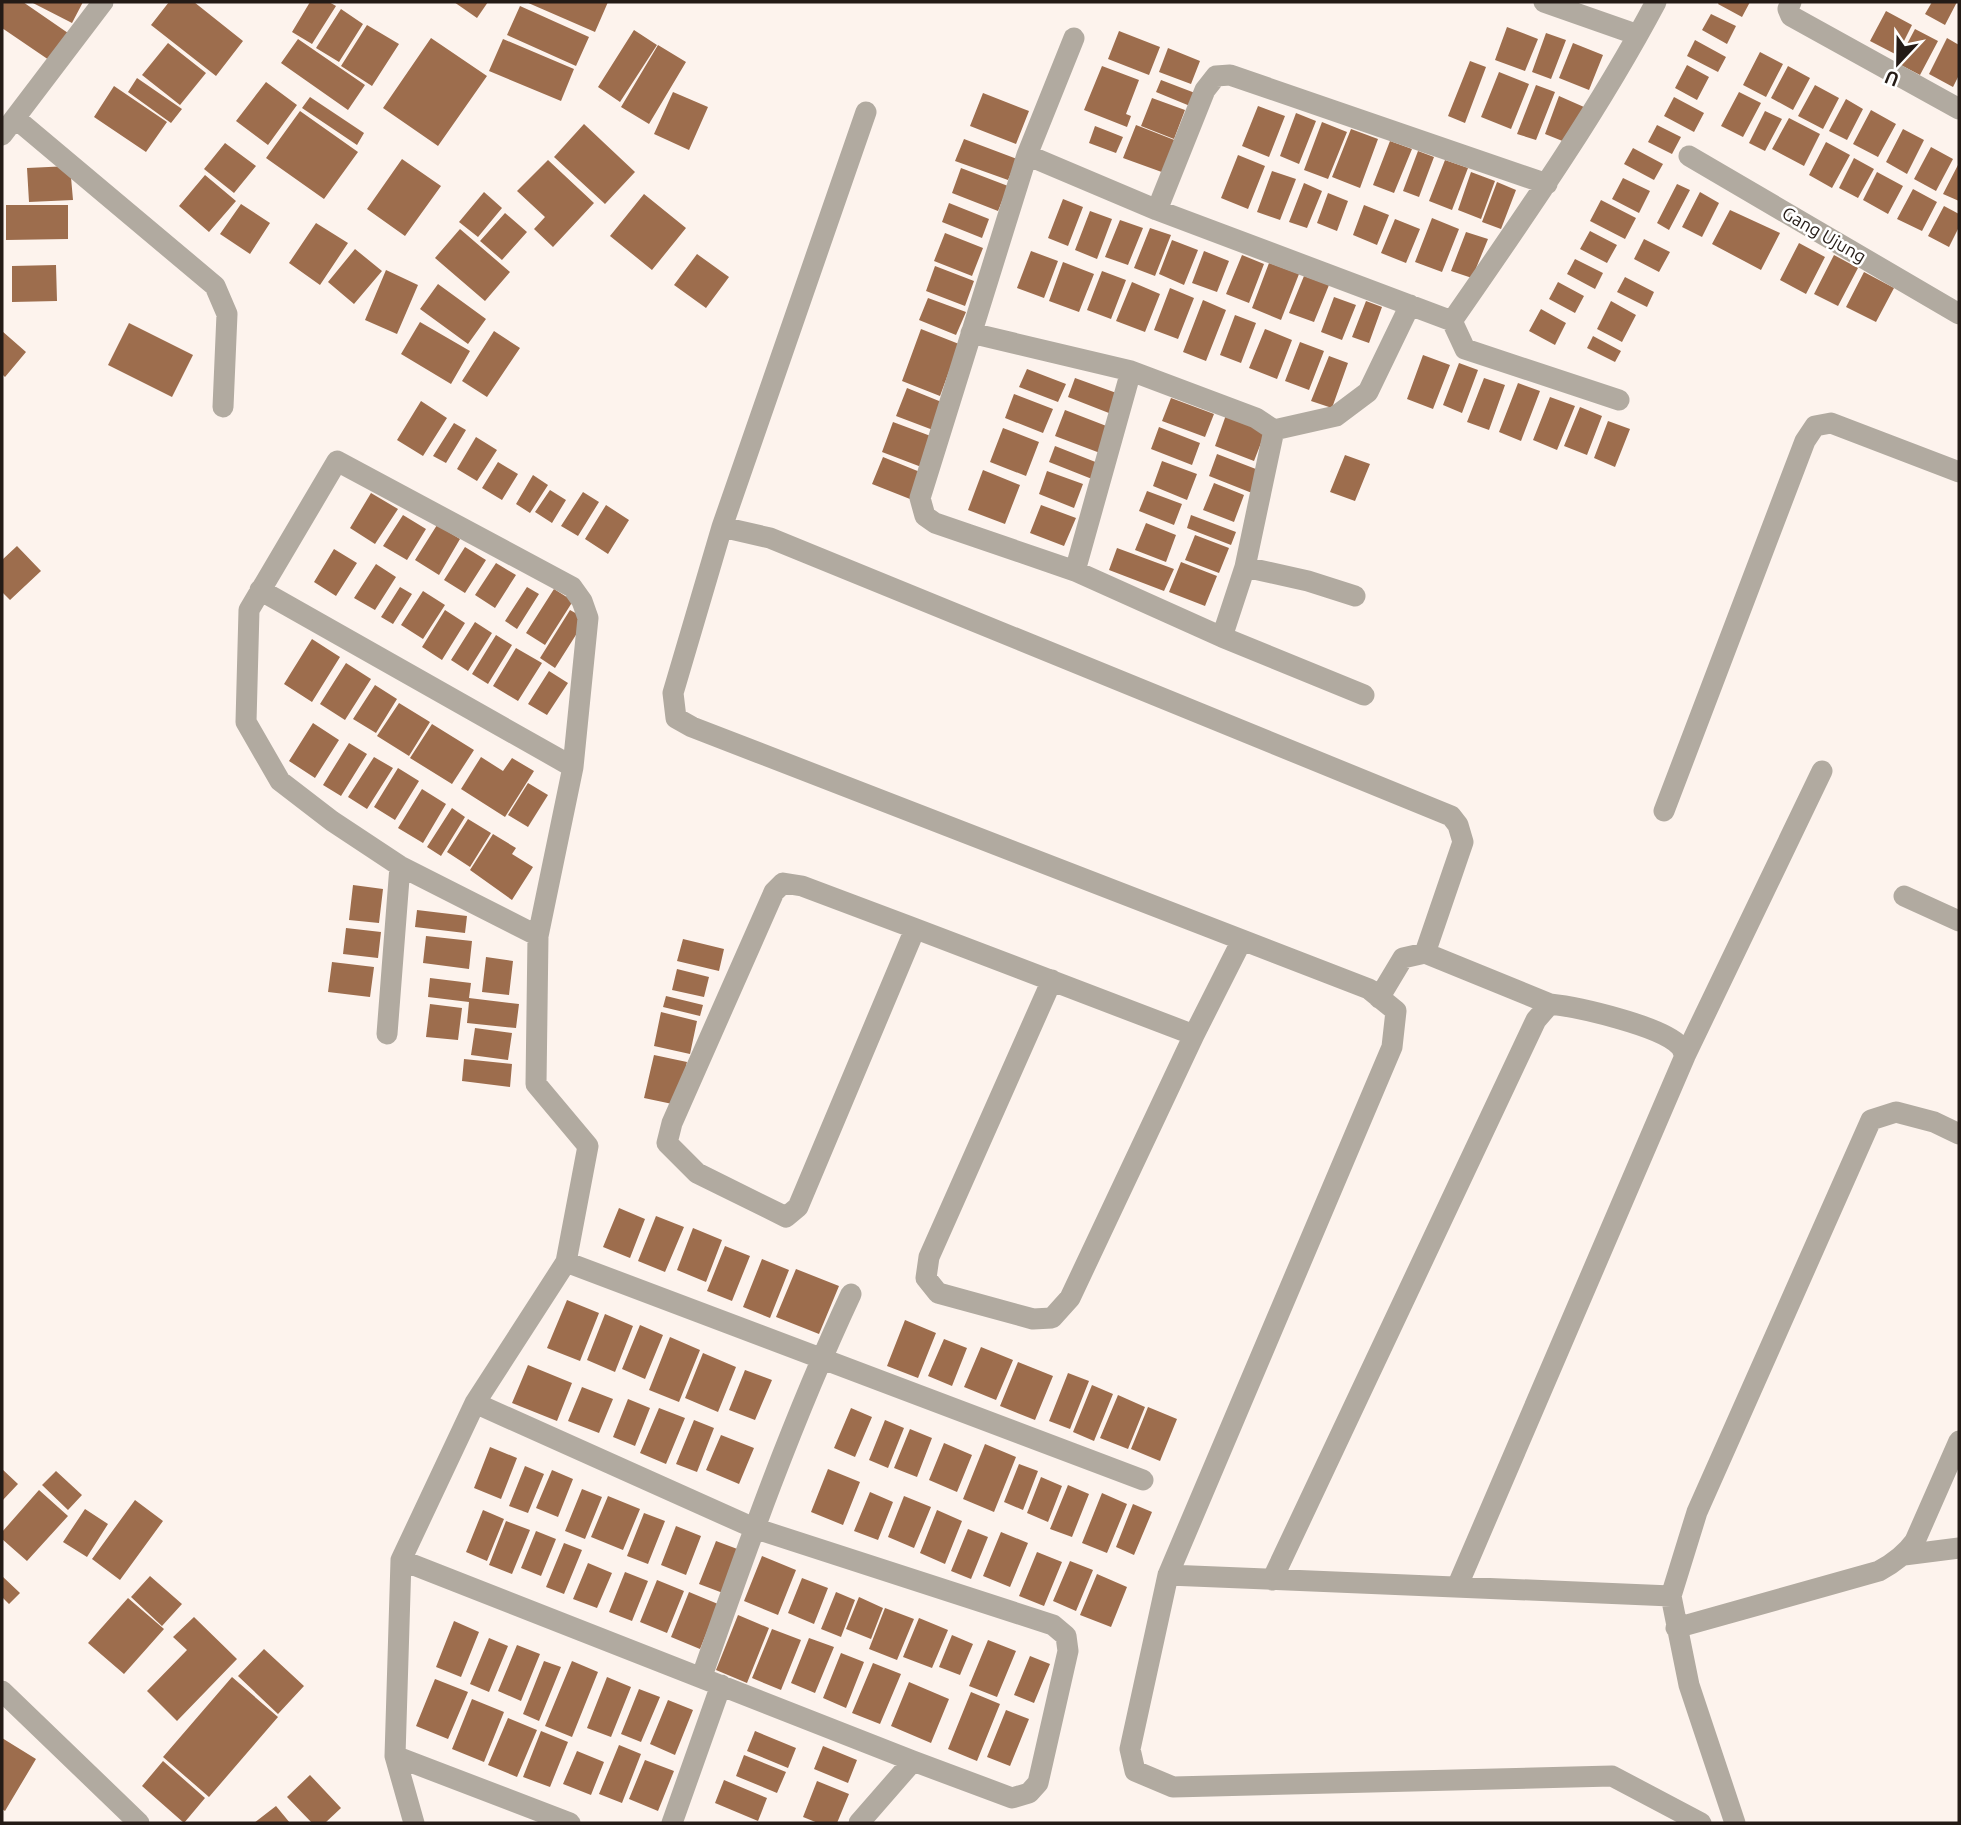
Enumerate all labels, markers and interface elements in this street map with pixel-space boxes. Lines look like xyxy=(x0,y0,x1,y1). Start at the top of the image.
north arrow xyxy=(1863,28,1933,98)
text: U xyxy=(1881,66,1902,91)
street label: Gang Ujung xyxy=(1779,202,1870,266)

